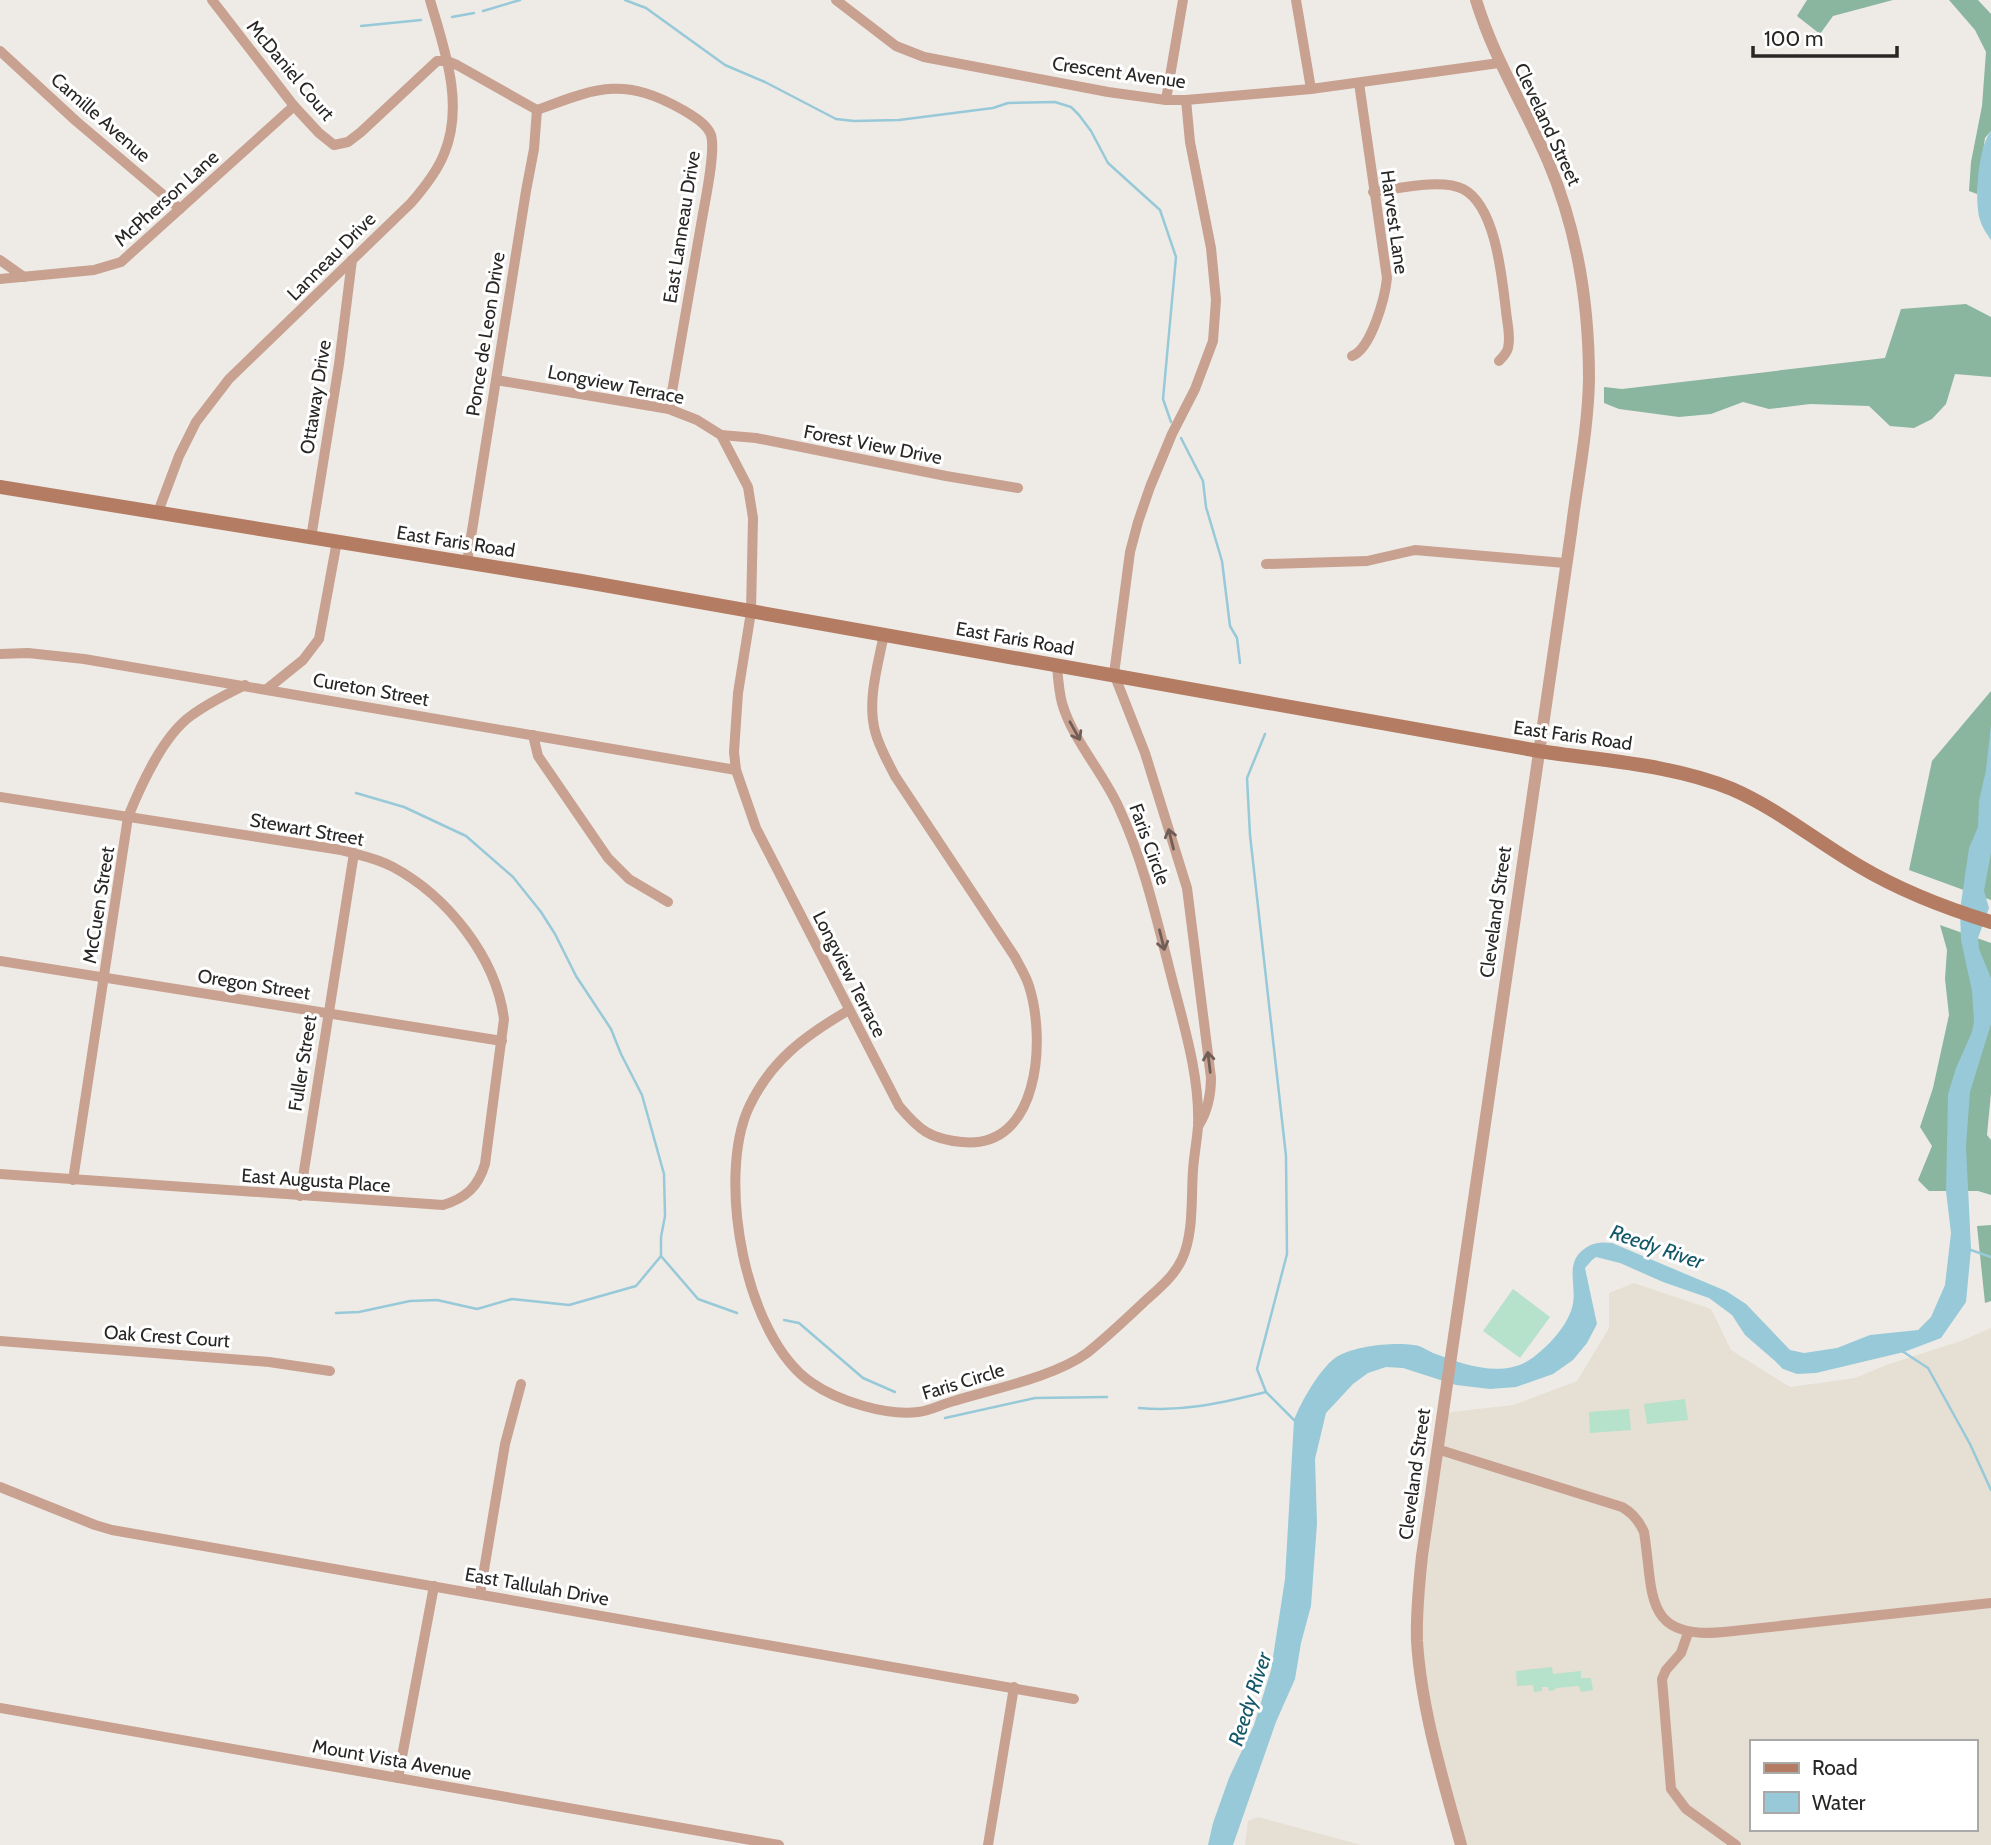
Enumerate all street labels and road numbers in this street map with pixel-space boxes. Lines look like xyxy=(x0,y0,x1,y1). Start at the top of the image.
street label: McDaniel Court xyxy=(242,16,340,126)
street label: Crescent Avenue xyxy=(1051,52,1187,93)
street label: Cleveland Street xyxy=(1509,59,1586,190)
street label: Camille Avenue xyxy=(46,68,155,167)
street label: McPherson Lane xyxy=(109,145,224,251)
street label: East Lanneau Drive xyxy=(658,149,705,305)
street label: Harvest Lane xyxy=(1376,169,1413,276)
street label: Lanneau Drive xyxy=(282,207,381,305)
street label: Ponce de Leon Drive xyxy=(461,250,510,418)
street label: Ottaway Drive xyxy=(295,338,336,456)
street label: Longview Terrace xyxy=(546,360,686,409)
street label: Forest View Drive xyxy=(802,420,944,469)
street label: East Faris Road xyxy=(395,521,517,562)
street label: East Faris Road xyxy=(954,617,1076,660)
street label: Cureton Street xyxy=(311,668,431,711)
street label: East Faris Road xyxy=(1512,716,1634,755)
street label: Faris Circle xyxy=(1124,800,1175,888)
street label: Stewart Street xyxy=(248,808,366,851)
street label: McCuen Street xyxy=(78,844,119,965)
street label: Cleveland Street xyxy=(1475,844,1516,979)
street label: Longview Terrace xyxy=(808,907,891,1041)
street label: Oregon Street xyxy=(196,964,312,1005)
street label: Fuller Street xyxy=(284,1013,322,1113)
street label: East Augusta Place xyxy=(241,1164,392,1197)
street label: Oak Crest Court xyxy=(103,1321,231,1352)
street label: Faris Circle xyxy=(919,1358,1007,1405)
street label: Cleveland Street xyxy=(1394,1406,1435,1541)
street label: East Tallulah Drive xyxy=(463,1562,611,1611)
street label: Mount Vista Avenue xyxy=(311,1734,474,1785)

